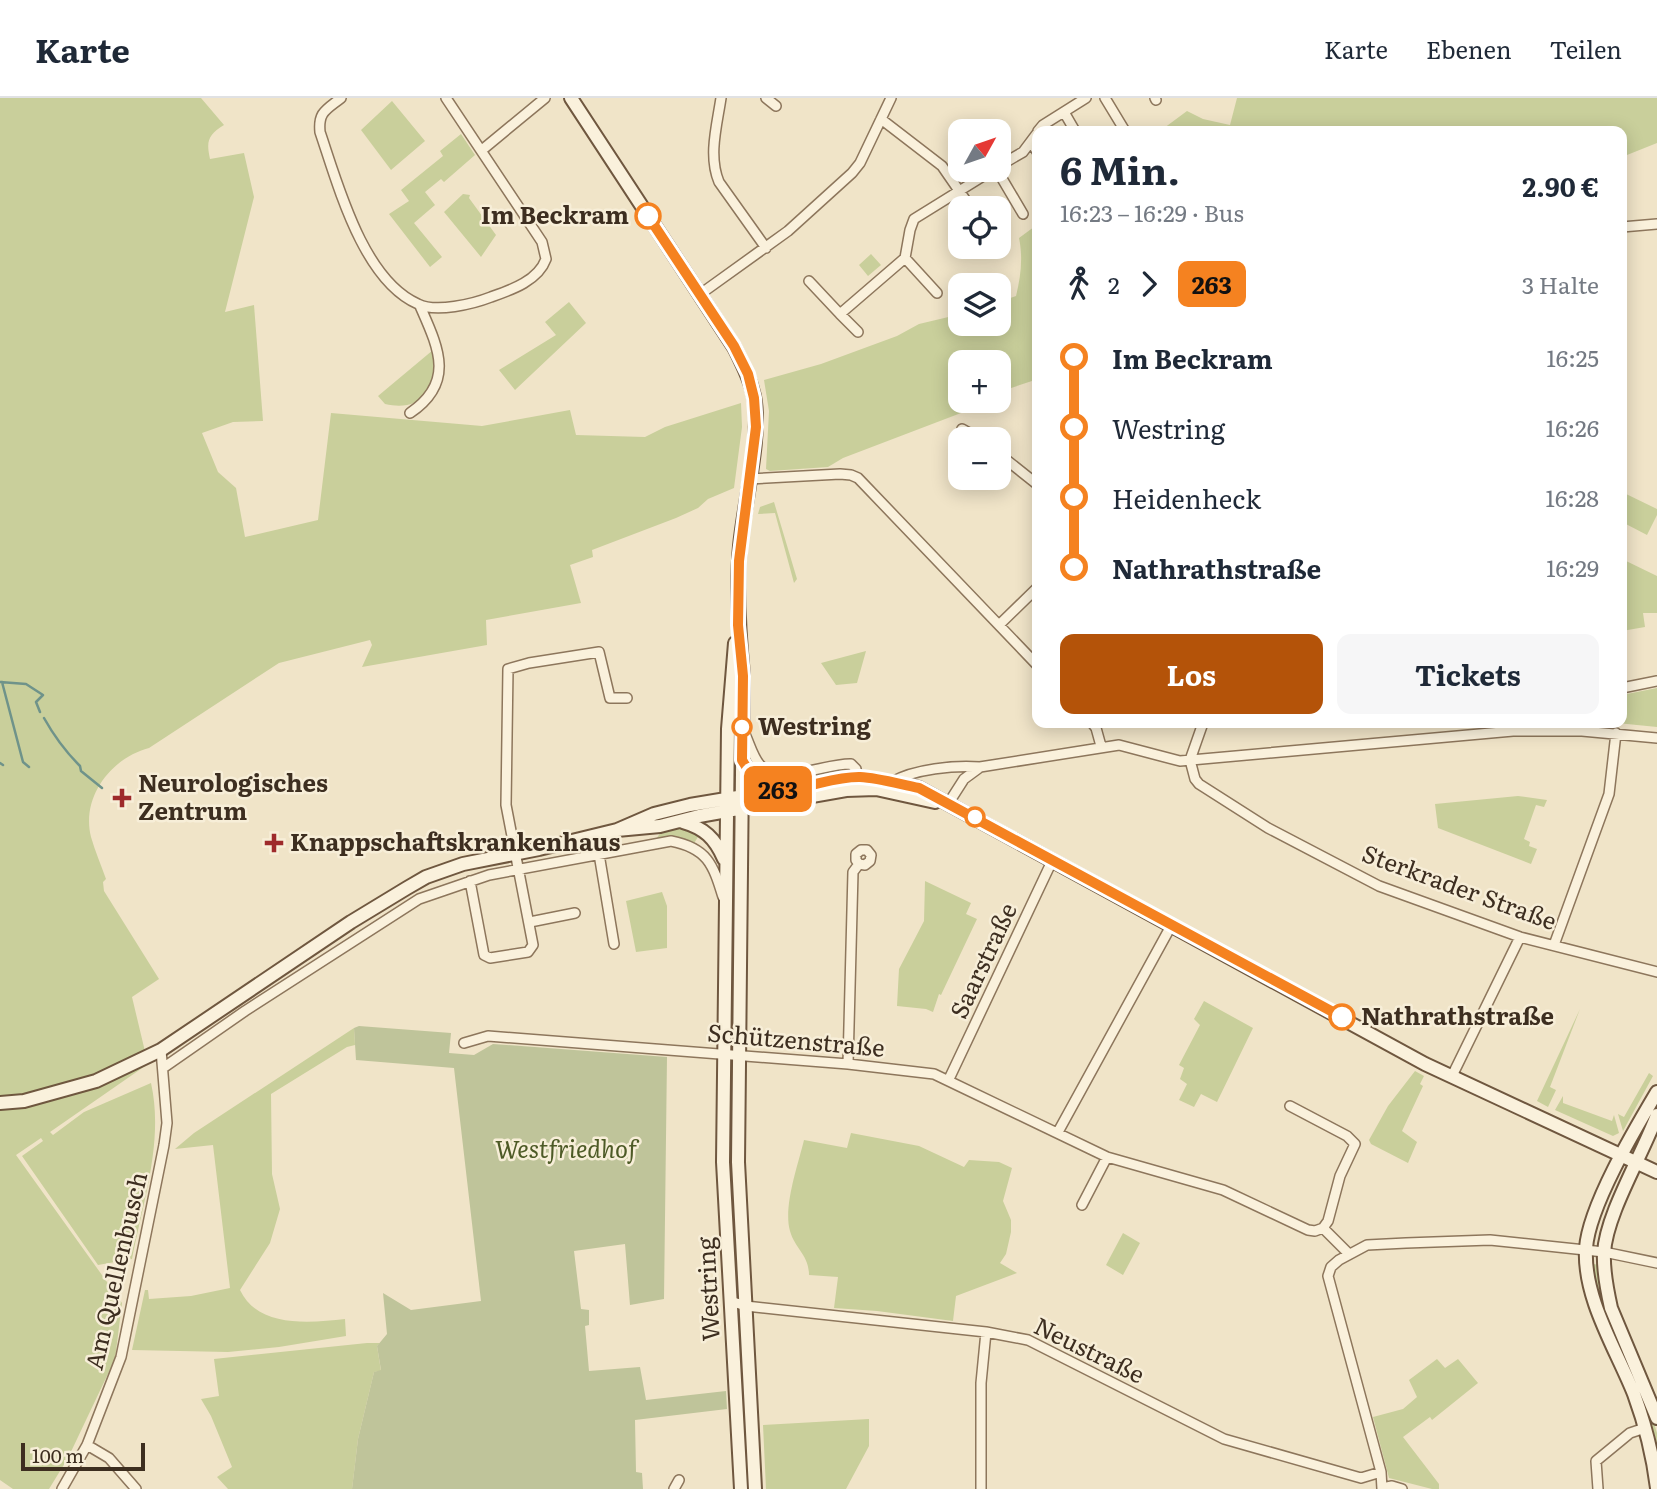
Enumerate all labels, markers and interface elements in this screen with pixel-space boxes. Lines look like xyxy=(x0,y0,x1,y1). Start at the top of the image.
text: Karte xyxy=(35,24,130,73)
text: Karte xyxy=(1324,31,1388,66)
text: Ebenen xyxy=(1426,31,1512,66)
text: Teilen xyxy=(1550,31,1622,66)
north arrow xyxy=(948,119,1012,182)
map controls xyxy=(948,119,1011,490)
text: 6 Min. xyxy=(1060,140,1180,197)
text: 2.90 € xyxy=(1522,166,1599,205)
text: 16:23 – 16:29 · Bus xyxy=(1060,195,1244,229)
place label: Im Beckram xyxy=(481,196,629,231)
button: locate xyxy=(948,196,1011,259)
marker: Im Beckram xyxy=(635,203,661,229)
icon: walk xyxy=(1060,265,1098,303)
icon: forward xyxy=(1130,265,1168,303)
text: 263 xyxy=(1192,266,1232,301)
text: 2 xyxy=(1108,267,1120,301)
text: 3 Halte xyxy=(1522,267,1599,301)
button: layers xyxy=(948,273,1011,336)
text: Im Beckram xyxy=(1112,338,1273,377)
text: 16:25 xyxy=(1547,340,1599,374)
button: + xyxy=(948,350,1011,413)
text: Westring xyxy=(1112,408,1225,447)
text: 16:26 xyxy=(1546,410,1599,444)
button: − xyxy=(948,427,1011,490)
text: Heidenheck xyxy=(1112,478,1261,517)
text: 16:28 xyxy=(1546,480,1599,514)
text: Nathrathstraße xyxy=(1112,548,1321,587)
text: 16:29 xyxy=(1546,550,1599,584)
button: Los xyxy=(1060,634,1323,714)
button: Tickets xyxy=(1337,634,1599,714)
place label: Westring xyxy=(758,707,871,742)
marker: Westring xyxy=(732,717,752,737)
place label: Neurologisches Zentrum xyxy=(138,764,328,827)
line badge: 263 xyxy=(738,766,818,812)
text: 263 xyxy=(758,771,798,806)
marker: Neurologisches Zentrum xyxy=(112,788,132,808)
unlabelled marker xyxy=(965,807,985,827)
place label: Knappschaftskrankenhaus xyxy=(290,823,621,858)
marker: Knappschaftskrankenhaus xyxy=(264,833,284,853)
street label: Sterkrader Straße xyxy=(1358,834,1562,937)
street label: Saarstraße xyxy=(940,896,1024,1023)
place label: Nathrathstraße xyxy=(1361,997,1554,1032)
marker: Nathrathstraße xyxy=(1329,1004,1355,1030)
street label: Schützenstraße xyxy=(706,1013,886,1064)
park label: Westfriedhof xyxy=(495,1130,640,1165)
street label: Am Quellenbusch xyxy=(75,1168,154,1373)
street label: Westring xyxy=(686,1235,727,1342)
street label: Neustraße xyxy=(1029,1307,1151,1391)
scale bar xyxy=(21,1440,145,1472)
text: 100 m xyxy=(32,1441,84,1469)

